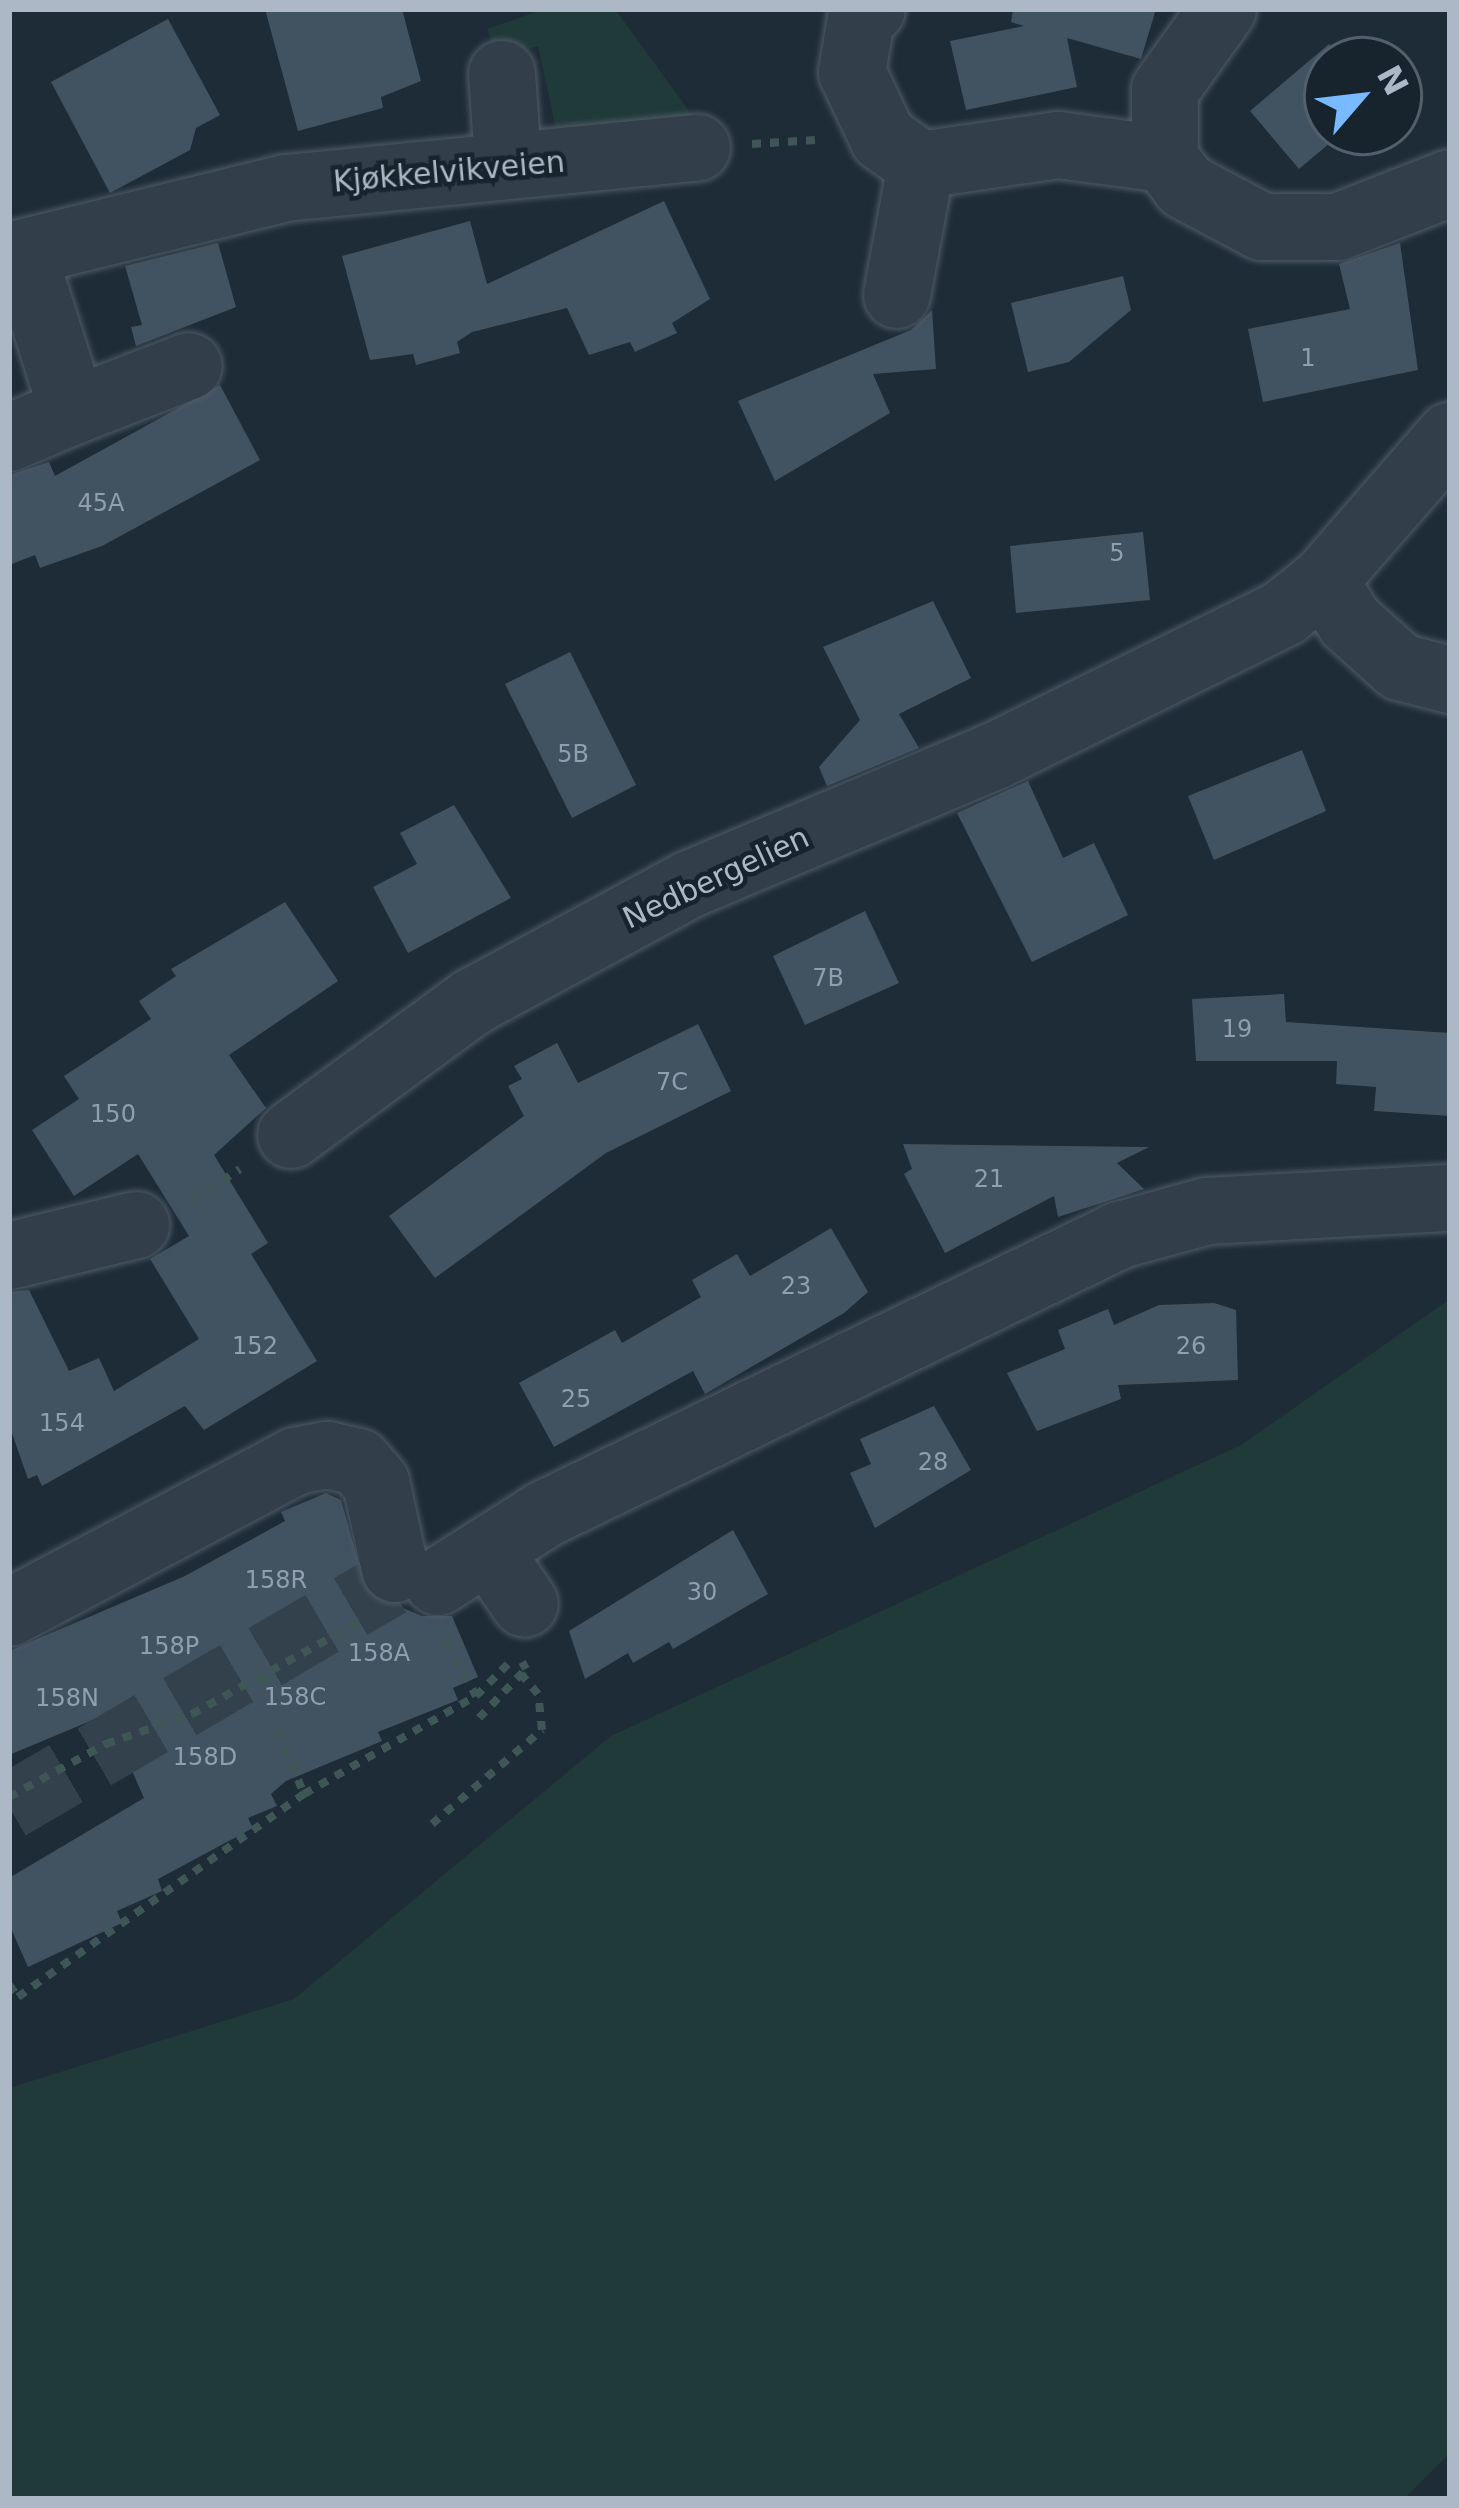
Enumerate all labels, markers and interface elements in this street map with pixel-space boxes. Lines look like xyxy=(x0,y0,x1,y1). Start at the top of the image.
north arrow xyxy=(1303,36,1423,156)
text: N xyxy=(1369,59,1416,102)
street label: Kjøkkelvikveien xyxy=(332,144,566,200)
house number: 1 xyxy=(1300,345,1316,373)
house number: 45A xyxy=(78,490,124,518)
house number: 5 xyxy=(1109,540,1125,568)
house number: 5B xyxy=(557,741,589,769)
street label: Nedbergelien xyxy=(617,819,815,937)
house number: 7B xyxy=(812,965,844,993)
house number: 19 xyxy=(1222,1016,1252,1044)
house number: 7C xyxy=(656,1069,688,1097)
house number: 150 xyxy=(90,1101,136,1129)
house number: 21 xyxy=(974,1166,1004,1194)
house number: 23 xyxy=(781,1273,811,1301)
house number: 152 xyxy=(232,1333,278,1361)
house number: 26 xyxy=(1176,1333,1206,1361)
house number: 25 xyxy=(561,1386,591,1414)
house number: 154 xyxy=(39,1410,85,1438)
house number: 28 xyxy=(918,1449,948,1477)
house number: 158R xyxy=(245,1567,307,1595)
house number: 30 xyxy=(687,1579,717,1607)
house number: 158P xyxy=(139,1633,199,1661)
house number: 158A xyxy=(348,1640,410,1668)
house number: 158C xyxy=(264,1684,326,1712)
house number: 158N xyxy=(35,1685,99,1713)
house number: 158D xyxy=(173,1744,237,1772)

